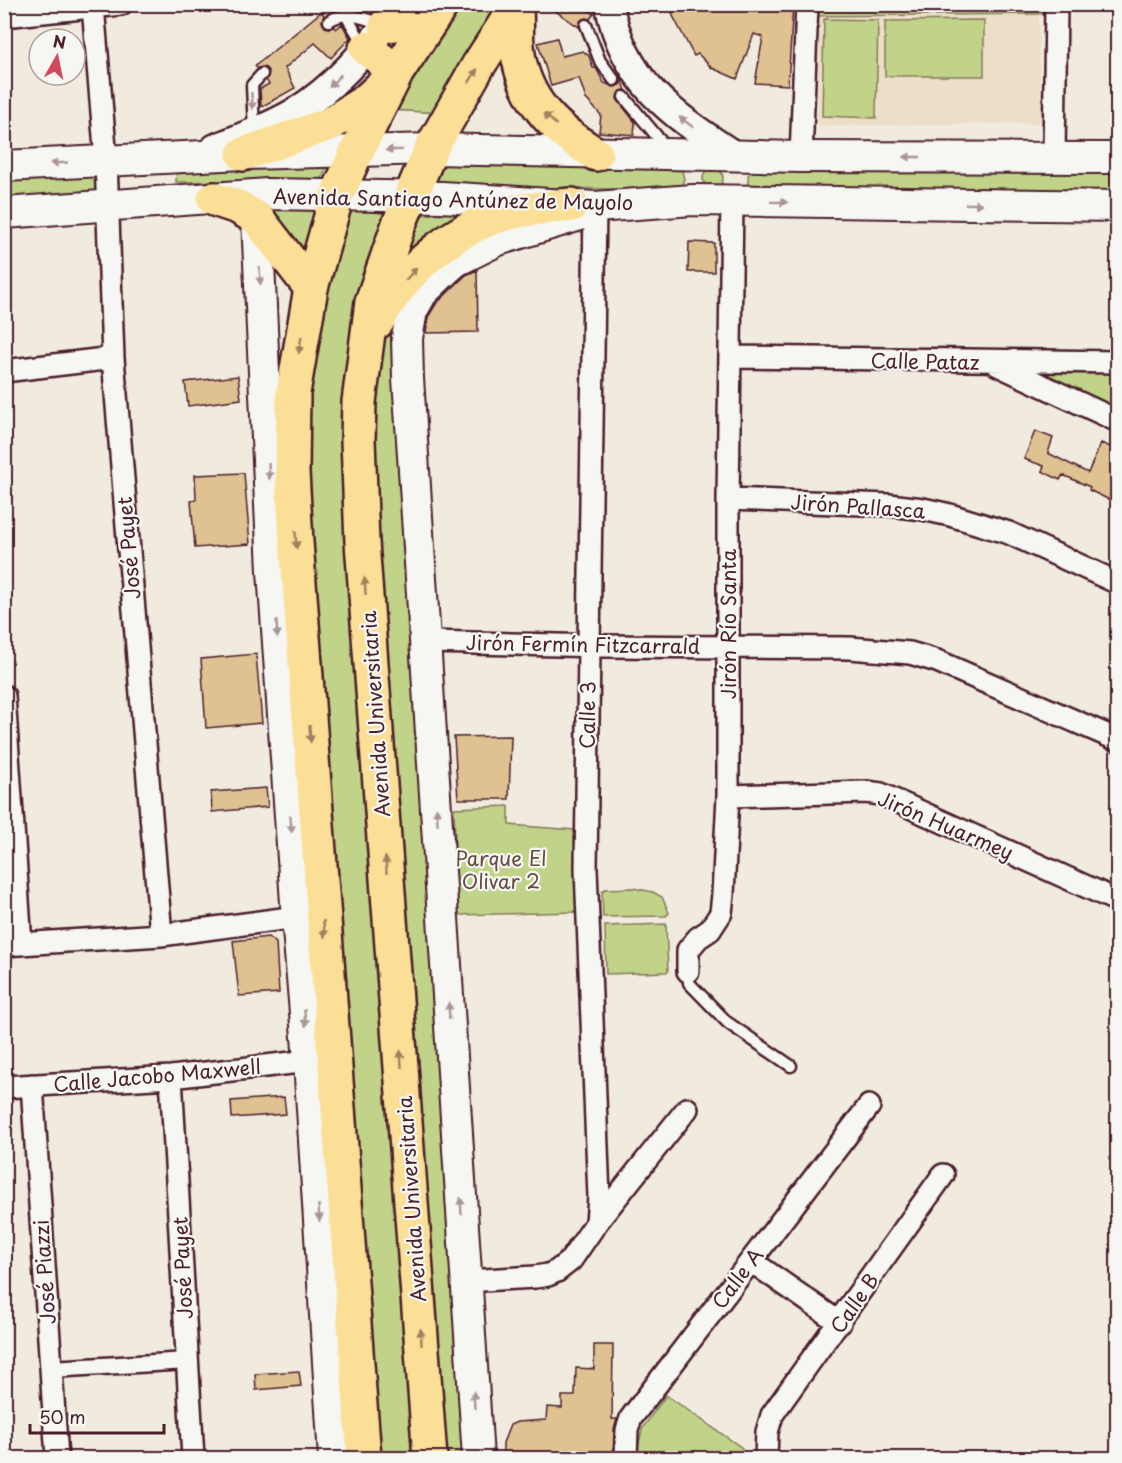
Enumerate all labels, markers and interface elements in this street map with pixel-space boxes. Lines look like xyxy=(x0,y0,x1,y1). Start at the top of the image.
north arrow xyxy=(27,27,87,87)
text: N xyxy=(51,28,68,54)
one-way arrow xyxy=(467,68,478,84)
one-way arrow xyxy=(328,74,342,89)
one-way arrow xyxy=(247,92,257,111)
one-way arrow xyxy=(542,112,557,126)
one-way arrow xyxy=(679,116,695,128)
one-way arrow xyxy=(384,145,403,155)
one-way arrow xyxy=(903,152,922,162)
one-way arrow xyxy=(50,158,69,168)
street label: Avenida Santiago Antúnez de Mayolo xyxy=(273,181,633,217)
one-way arrow xyxy=(770,197,789,207)
one-way arrow xyxy=(965,199,984,209)
one-way arrow xyxy=(404,266,418,281)
one-way arrow xyxy=(255,267,264,286)
one-way arrow xyxy=(296,336,305,355)
street label: Calle Pataz xyxy=(870,345,980,377)
one-way arrow xyxy=(264,462,273,481)
street label: Jirón Pallasca xyxy=(790,486,927,526)
street label: José Payet xyxy=(109,496,147,600)
one-way arrow xyxy=(291,530,301,549)
street label: Jirón Río Santa xyxy=(713,548,743,699)
one-way arrow xyxy=(361,577,370,596)
street label: Avenida Universitaria xyxy=(353,609,397,818)
one-way arrow xyxy=(273,620,282,639)
street label: Jirón Fermín Fitzcarrald xyxy=(466,627,700,661)
street label: Calle 3 xyxy=(571,681,603,749)
one-way arrow xyxy=(305,725,315,744)
street label: Jirón Huarmey xyxy=(874,783,1018,867)
one-way arrow xyxy=(432,807,442,826)
one-way arrow xyxy=(286,814,295,833)
park label: Parque El Olivar 2 xyxy=(455,843,547,896)
one-way arrow xyxy=(381,855,391,874)
one-way arrow xyxy=(320,919,329,938)
one-way arrow xyxy=(445,1001,454,1020)
one-way arrow xyxy=(301,1009,310,1028)
one-way arrow xyxy=(396,1050,405,1069)
street label: Calle Jacobo Maxwell xyxy=(52,1051,262,1099)
street label: Avenida Universitaria xyxy=(389,1094,433,1303)
one-way arrow xyxy=(456,1196,466,1215)
one-way arrow xyxy=(314,1203,323,1222)
street label: José Payet xyxy=(164,1216,200,1320)
street label: José Piazzi xyxy=(25,1219,63,1325)
street label: Calle A xyxy=(704,1241,770,1315)
street label: Calle B xyxy=(822,1267,886,1339)
one-way arrow xyxy=(417,1328,426,1347)
one-way arrow xyxy=(469,1391,479,1410)
scale bar xyxy=(30,1397,164,1435)
text: 50 m xyxy=(39,1403,86,1430)

